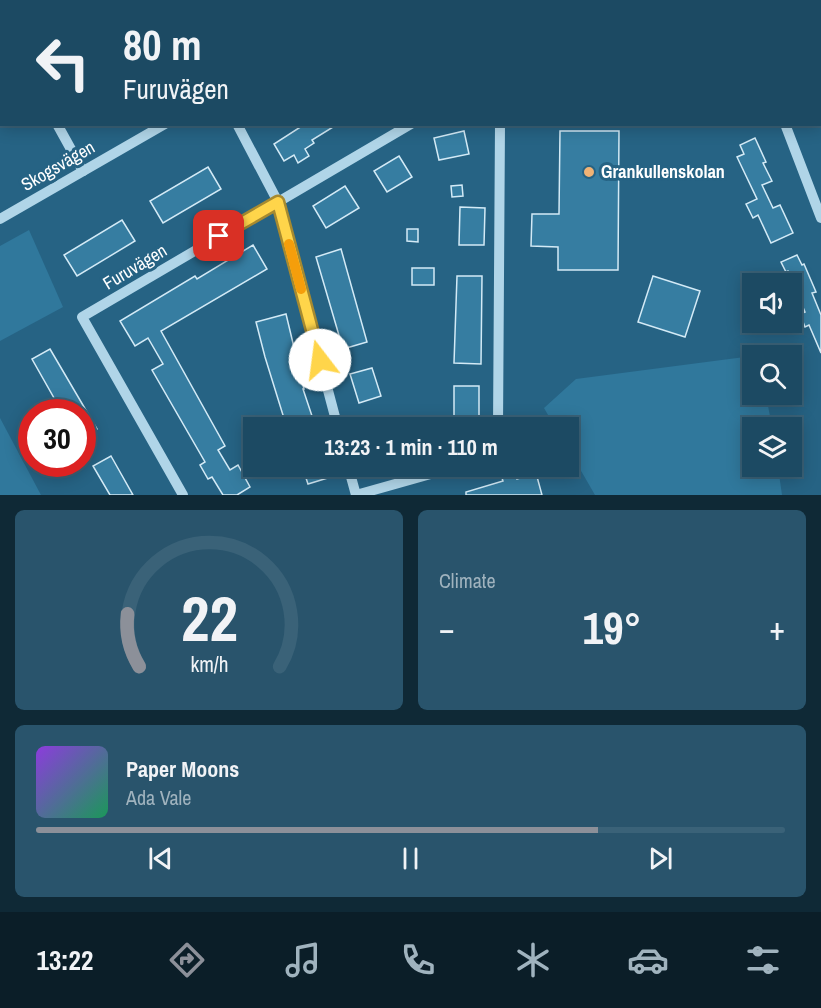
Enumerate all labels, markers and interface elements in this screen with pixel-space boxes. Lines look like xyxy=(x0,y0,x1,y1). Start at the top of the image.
text: 80 m xyxy=(123,17,202,73)
icon: left xyxy=(24,24,102,102)
text: Furuvägen xyxy=(123,71,229,107)
street label: Skogsvägen xyxy=(16,134,99,197)
place label: Grankullenskolan xyxy=(601,159,725,184)
marker: Grankullenskolan xyxy=(582,165,596,179)
pin xyxy=(193,210,244,261)
icon: arrive xyxy=(202,219,235,252)
street label: Furuvägen xyxy=(98,238,171,295)
map controls xyxy=(742,273,802,477)
button: sound xyxy=(742,273,802,333)
position arrow xyxy=(288,328,352,392)
button: search xyxy=(742,345,802,405)
speed limit sign: 30 xyxy=(18,399,96,477)
button: layers xyxy=(742,417,802,477)
text: 13:23 · 1 min · 110 m xyxy=(324,432,498,462)
text: Climate xyxy=(439,567,496,594)
text: 22 xyxy=(181,576,237,660)
text: 19° xyxy=(582,597,642,658)
text: − xyxy=(439,606,455,650)
text: + xyxy=(769,606,785,650)
text: km/h xyxy=(190,650,228,679)
text: Paper Moons xyxy=(126,754,239,784)
text: Ada Vale xyxy=(126,784,191,811)
icon: previous xyxy=(144,842,177,875)
icon: pause xyxy=(394,842,427,875)
icon: next xyxy=(644,842,677,875)
icon: directions xyxy=(166,939,208,981)
icon: music xyxy=(282,939,324,981)
icon: phone xyxy=(397,939,439,981)
icon: climate xyxy=(512,939,554,981)
icon: car xyxy=(627,939,669,981)
icon: filters xyxy=(742,939,784,981)
text: 13:22 xyxy=(37,942,93,978)

